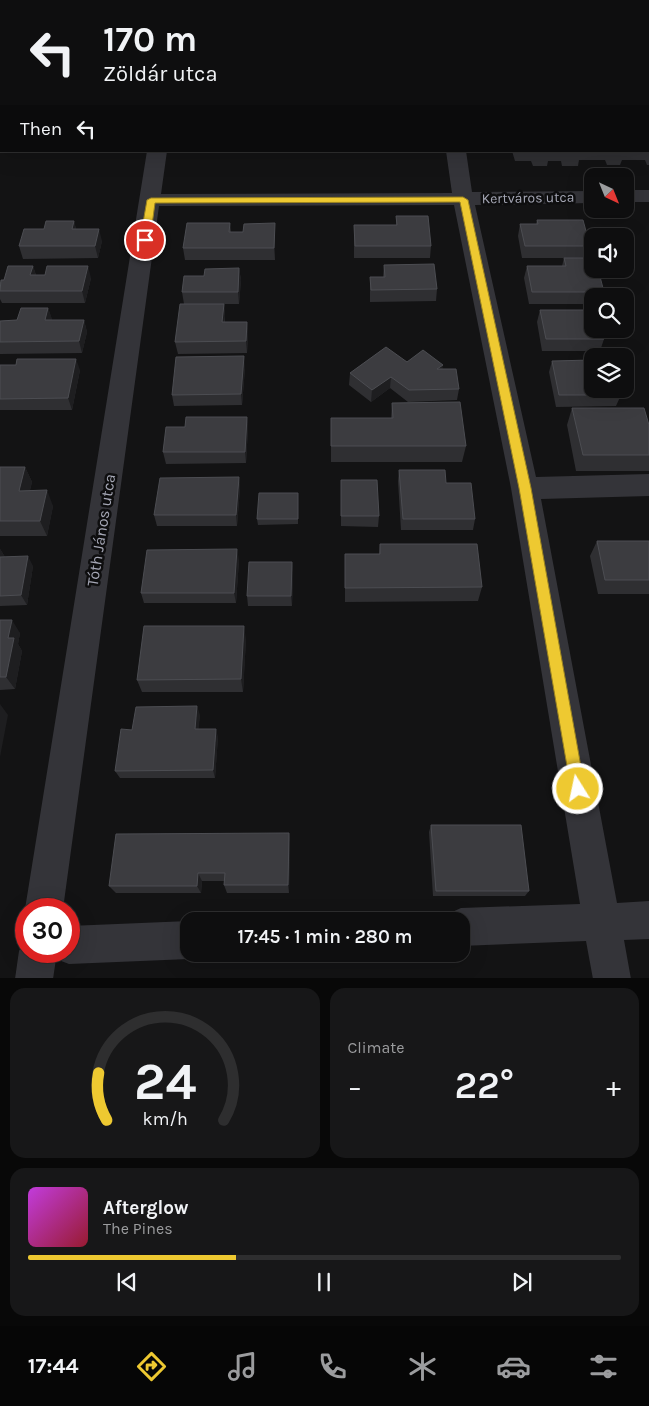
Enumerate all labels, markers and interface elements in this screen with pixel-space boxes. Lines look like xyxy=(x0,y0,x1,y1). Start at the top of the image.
text: 170 m xyxy=(103,19,197,60)
icon: left xyxy=(20,20,85,85)
text: Zöldár utca xyxy=(103,61,218,87)
icon: left xyxy=(72,115,100,143)
text: Then xyxy=(20,118,62,140)
north arrow xyxy=(584,168,634,218)
map controls xyxy=(584,168,634,398)
street label: Kertváros utca xyxy=(481,189,575,207)
pin xyxy=(124,219,166,261)
icon: arrive xyxy=(131,226,159,254)
button: sound xyxy=(584,228,634,278)
button: search xyxy=(584,288,634,338)
button: layers xyxy=(584,348,634,398)
street label: Tóth János utca xyxy=(83,472,119,588)
position arrow xyxy=(551,762,603,814)
speed limit sign: 30 xyxy=(15,898,80,963)
text: 17:45 · 1 min · 280 m xyxy=(238,926,412,948)
text: Climate xyxy=(348,1038,405,1057)
text: 24 xyxy=(134,1051,196,1112)
text: 22° xyxy=(454,1063,514,1108)
text: − xyxy=(348,1070,362,1103)
text: + xyxy=(606,1070,621,1103)
text: km/h xyxy=(142,1109,187,1130)
text: Afterglow xyxy=(103,1197,189,1219)
text: The Pines xyxy=(103,1219,173,1238)
icon: previous xyxy=(113,1268,141,1296)
icon: pause xyxy=(310,1268,338,1296)
icon: next xyxy=(508,1268,536,1296)
icon: directions xyxy=(134,1349,169,1384)
icon: music xyxy=(225,1349,260,1384)
icon: phone xyxy=(315,1349,350,1384)
icon: climate xyxy=(405,1349,440,1384)
icon: car xyxy=(496,1349,531,1384)
icon: filters xyxy=(586,1349,621,1384)
text: 17:44 xyxy=(28,1353,79,1379)

